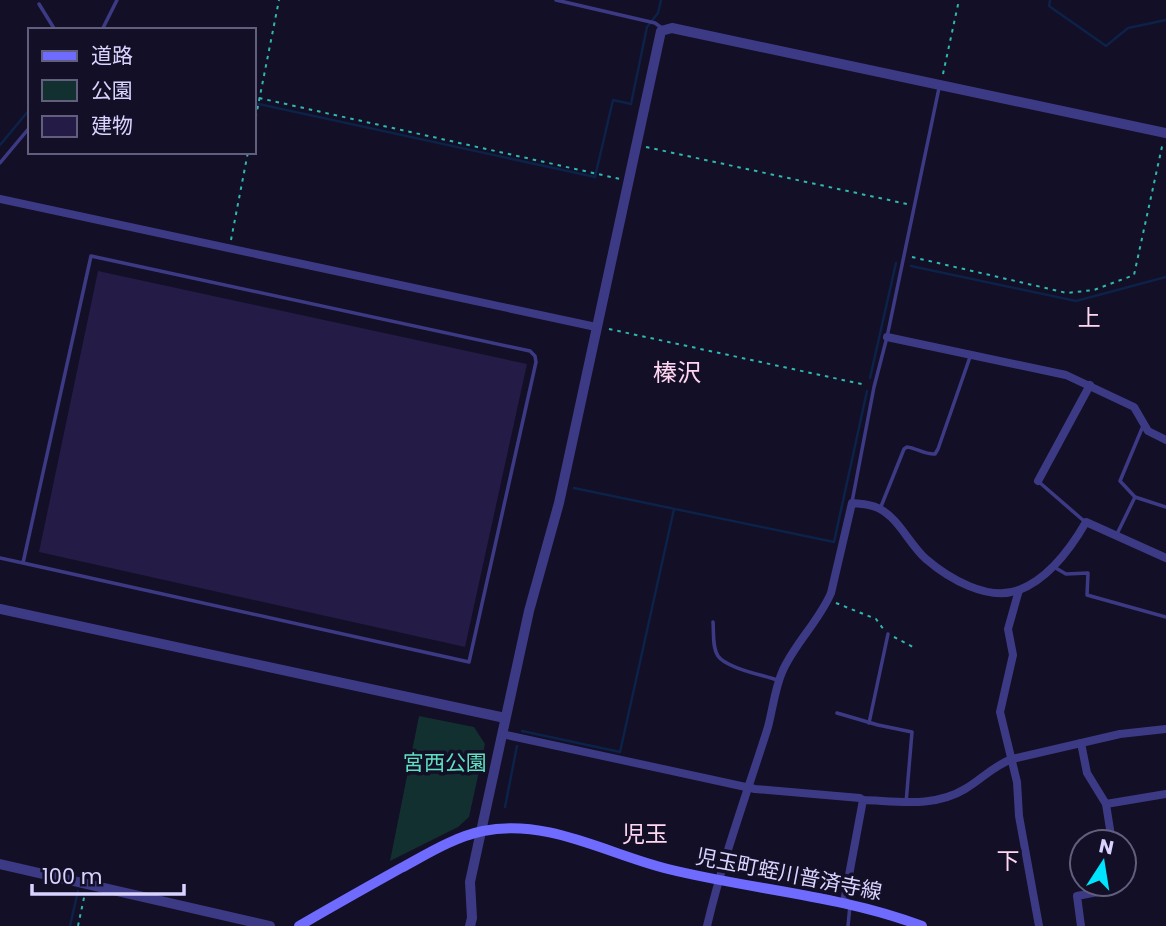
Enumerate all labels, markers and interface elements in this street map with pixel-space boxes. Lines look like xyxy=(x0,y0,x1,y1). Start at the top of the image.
legend xyxy=(28,28,256,154)
text: 道路 xyxy=(91,41,133,70)
text: 公園 xyxy=(91,76,133,105)
text: 建物 xyxy=(91,111,133,140)
district label: 上 xyxy=(1078,302,1101,334)
district label: 榛沢 xyxy=(653,356,701,389)
park label: 宮西公園 xyxy=(403,748,487,777)
district label: 児玉 xyxy=(622,818,668,850)
north arrow xyxy=(1068,828,1138,898)
text: N xyxy=(1097,832,1116,862)
street label: 児玉町蛭川普済寺線 xyxy=(693,842,885,906)
district label: 下 xyxy=(997,845,1020,877)
scale bar xyxy=(32,852,184,896)
text: 100 m xyxy=(42,862,102,891)

